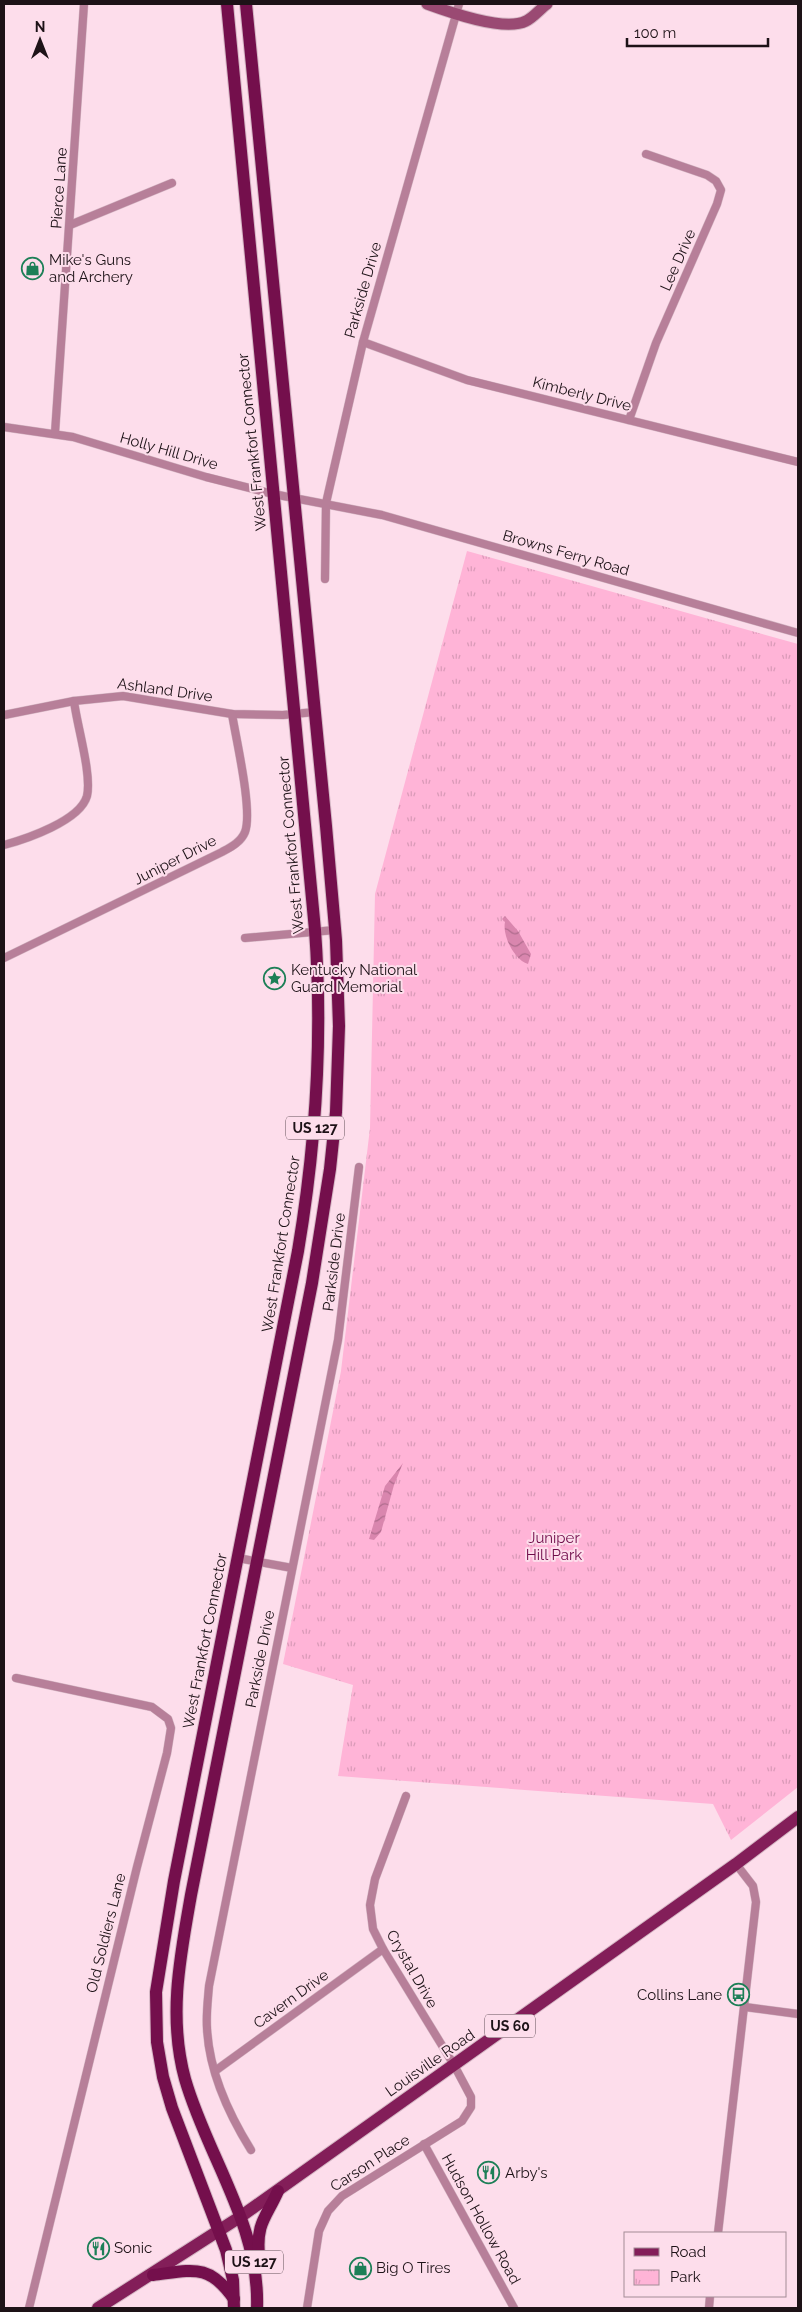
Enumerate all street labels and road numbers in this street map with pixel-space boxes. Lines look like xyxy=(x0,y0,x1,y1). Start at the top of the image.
street label: Pierce Lane xyxy=(47,146,71,229)
street label: Lee Drive xyxy=(656,226,700,294)
street label: Parkside Drive xyxy=(341,240,385,340)
street label: West Frankfort Connector xyxy=(234,352,270,532)
street label: Kimberly Drive xyxy=(531,373,633,415)
street label: Holly Hill Drive xyxy=(118,428,220,474)
street label: Browns Ferry Road xyxy=(501,526,631,580)
street label: Ashland Drive xyxy=(116,674,214,706)
street label: West Frankfort Connector xyxy=(274,755,308,935)
street label: Juniper Drive xyxy=(131,831,220,889)
road number: US 127 xyxy=(286,1116,344,1140)
street label: West Frankfort Connector xyxy=(258,1154,304,1334)
street label: Parkside Drive xyxy=(319,1212,349,1312)
street label: West Frankfort Connector xyxy=(179,1551,231,1730)
street label: Parkside Drive xyxy=(242,1609,278,1709)
street label: Old Soldiers Lane xyxy=(82,1871,130,1995)
street label: Crystal Drive xyxy=(382,1927,442,2011)
street label: Cavern Drive xyxy=(250,1966,332,2032)
road number: US 60 xyxy=(485,2014,535,2038)
street label: Louisville Road xyxy=(382,2026,478,2100)
street label: Carson Place xyxy=(327,2131,413,2195)
street label: Hudson Hollow Road xyxy=(438,2151,524,2287)
road number: US 127 xyxy=(225,2250,283,2274)

